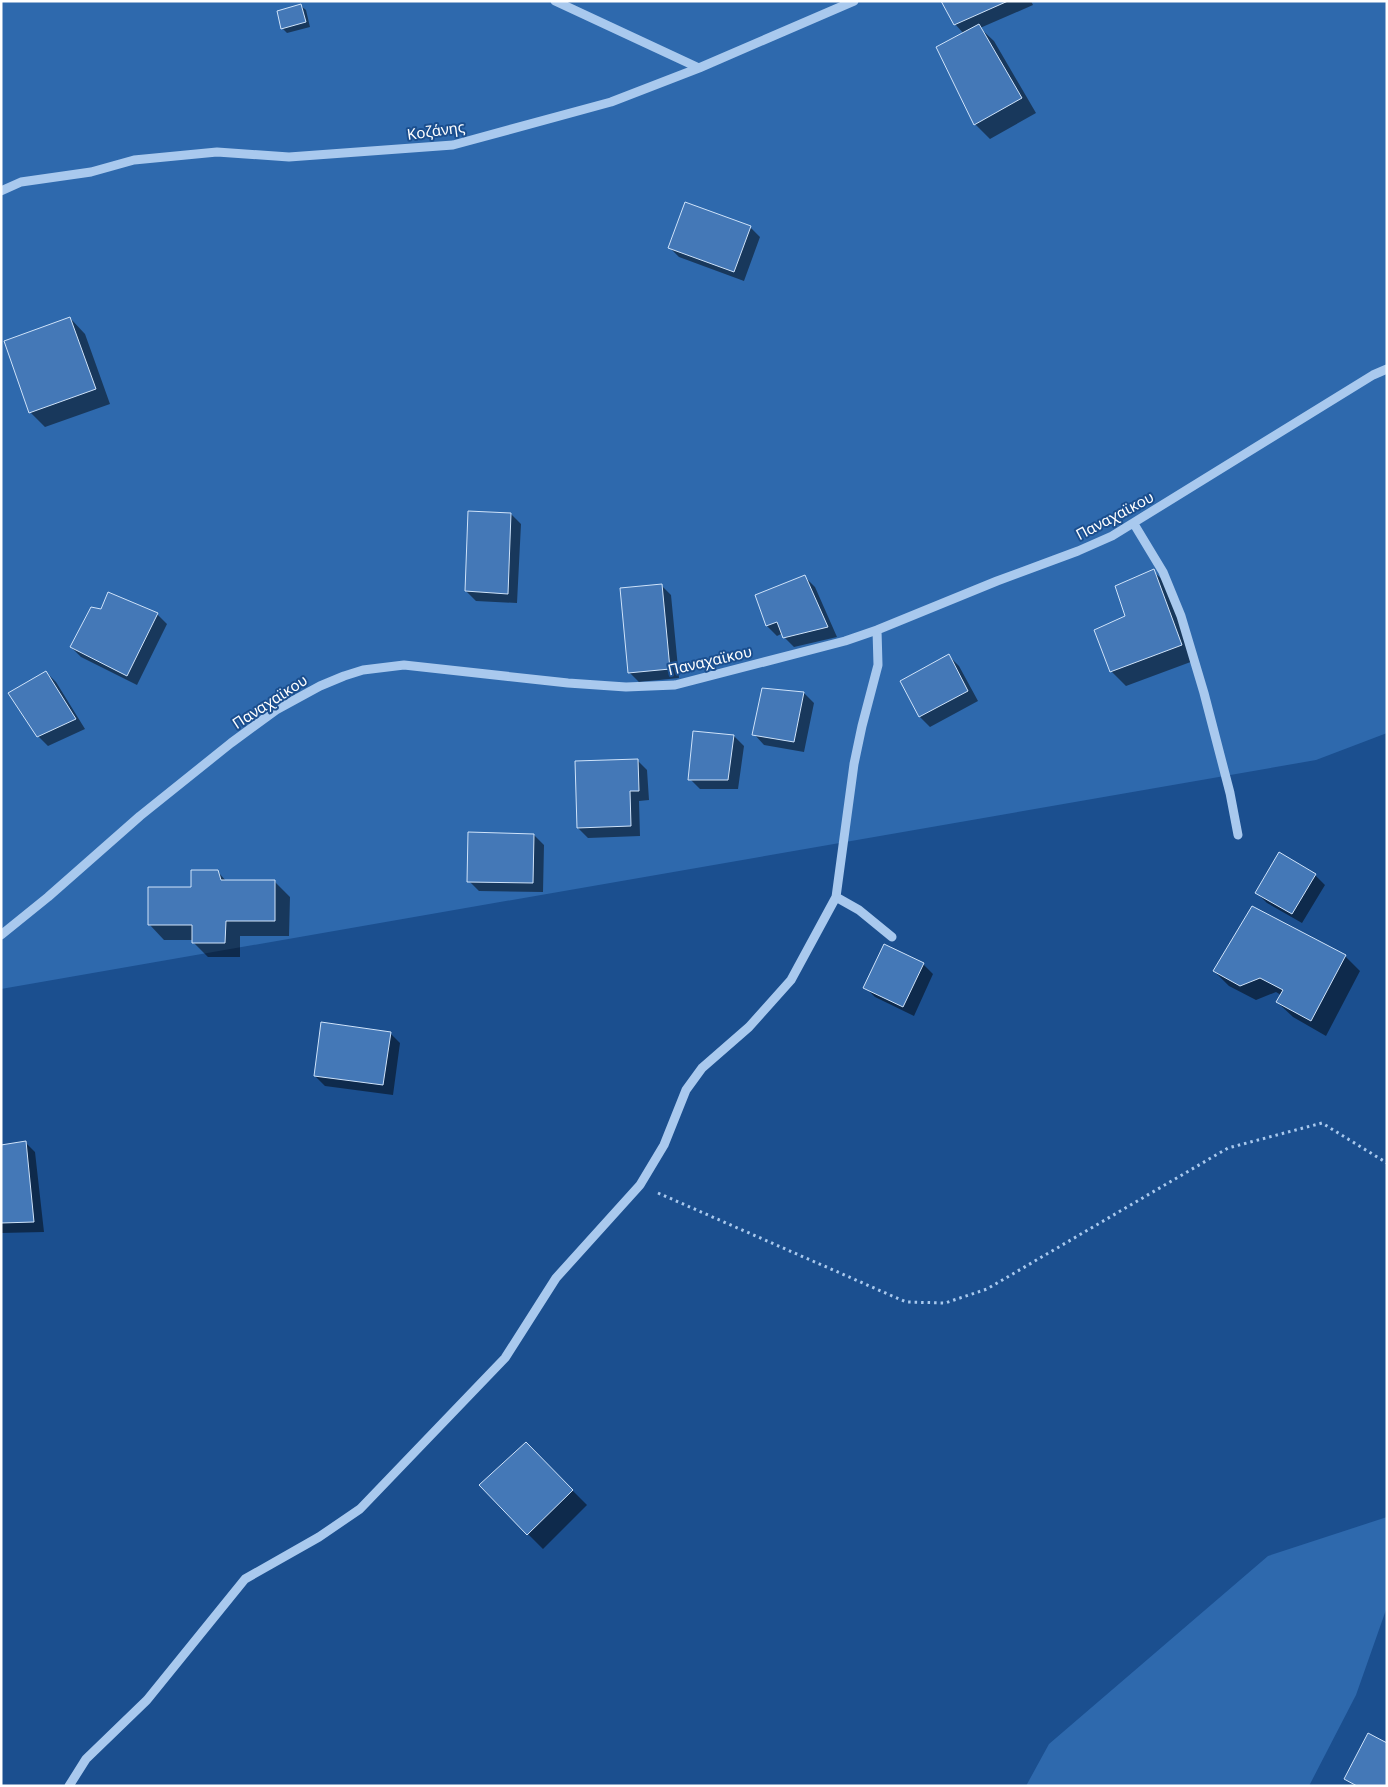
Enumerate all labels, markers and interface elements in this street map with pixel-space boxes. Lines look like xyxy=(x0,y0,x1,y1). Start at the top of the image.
street label: Κοζάνης xyxy=(406,116,466,144)
street label: Παναχαϊκου xyxy=(1072,486,1157,544)
street label: Παναχαϊκου xyxy=(666,641,754,679)
street label: Παναχαϊκου xyxy=(228,669,311,733)

